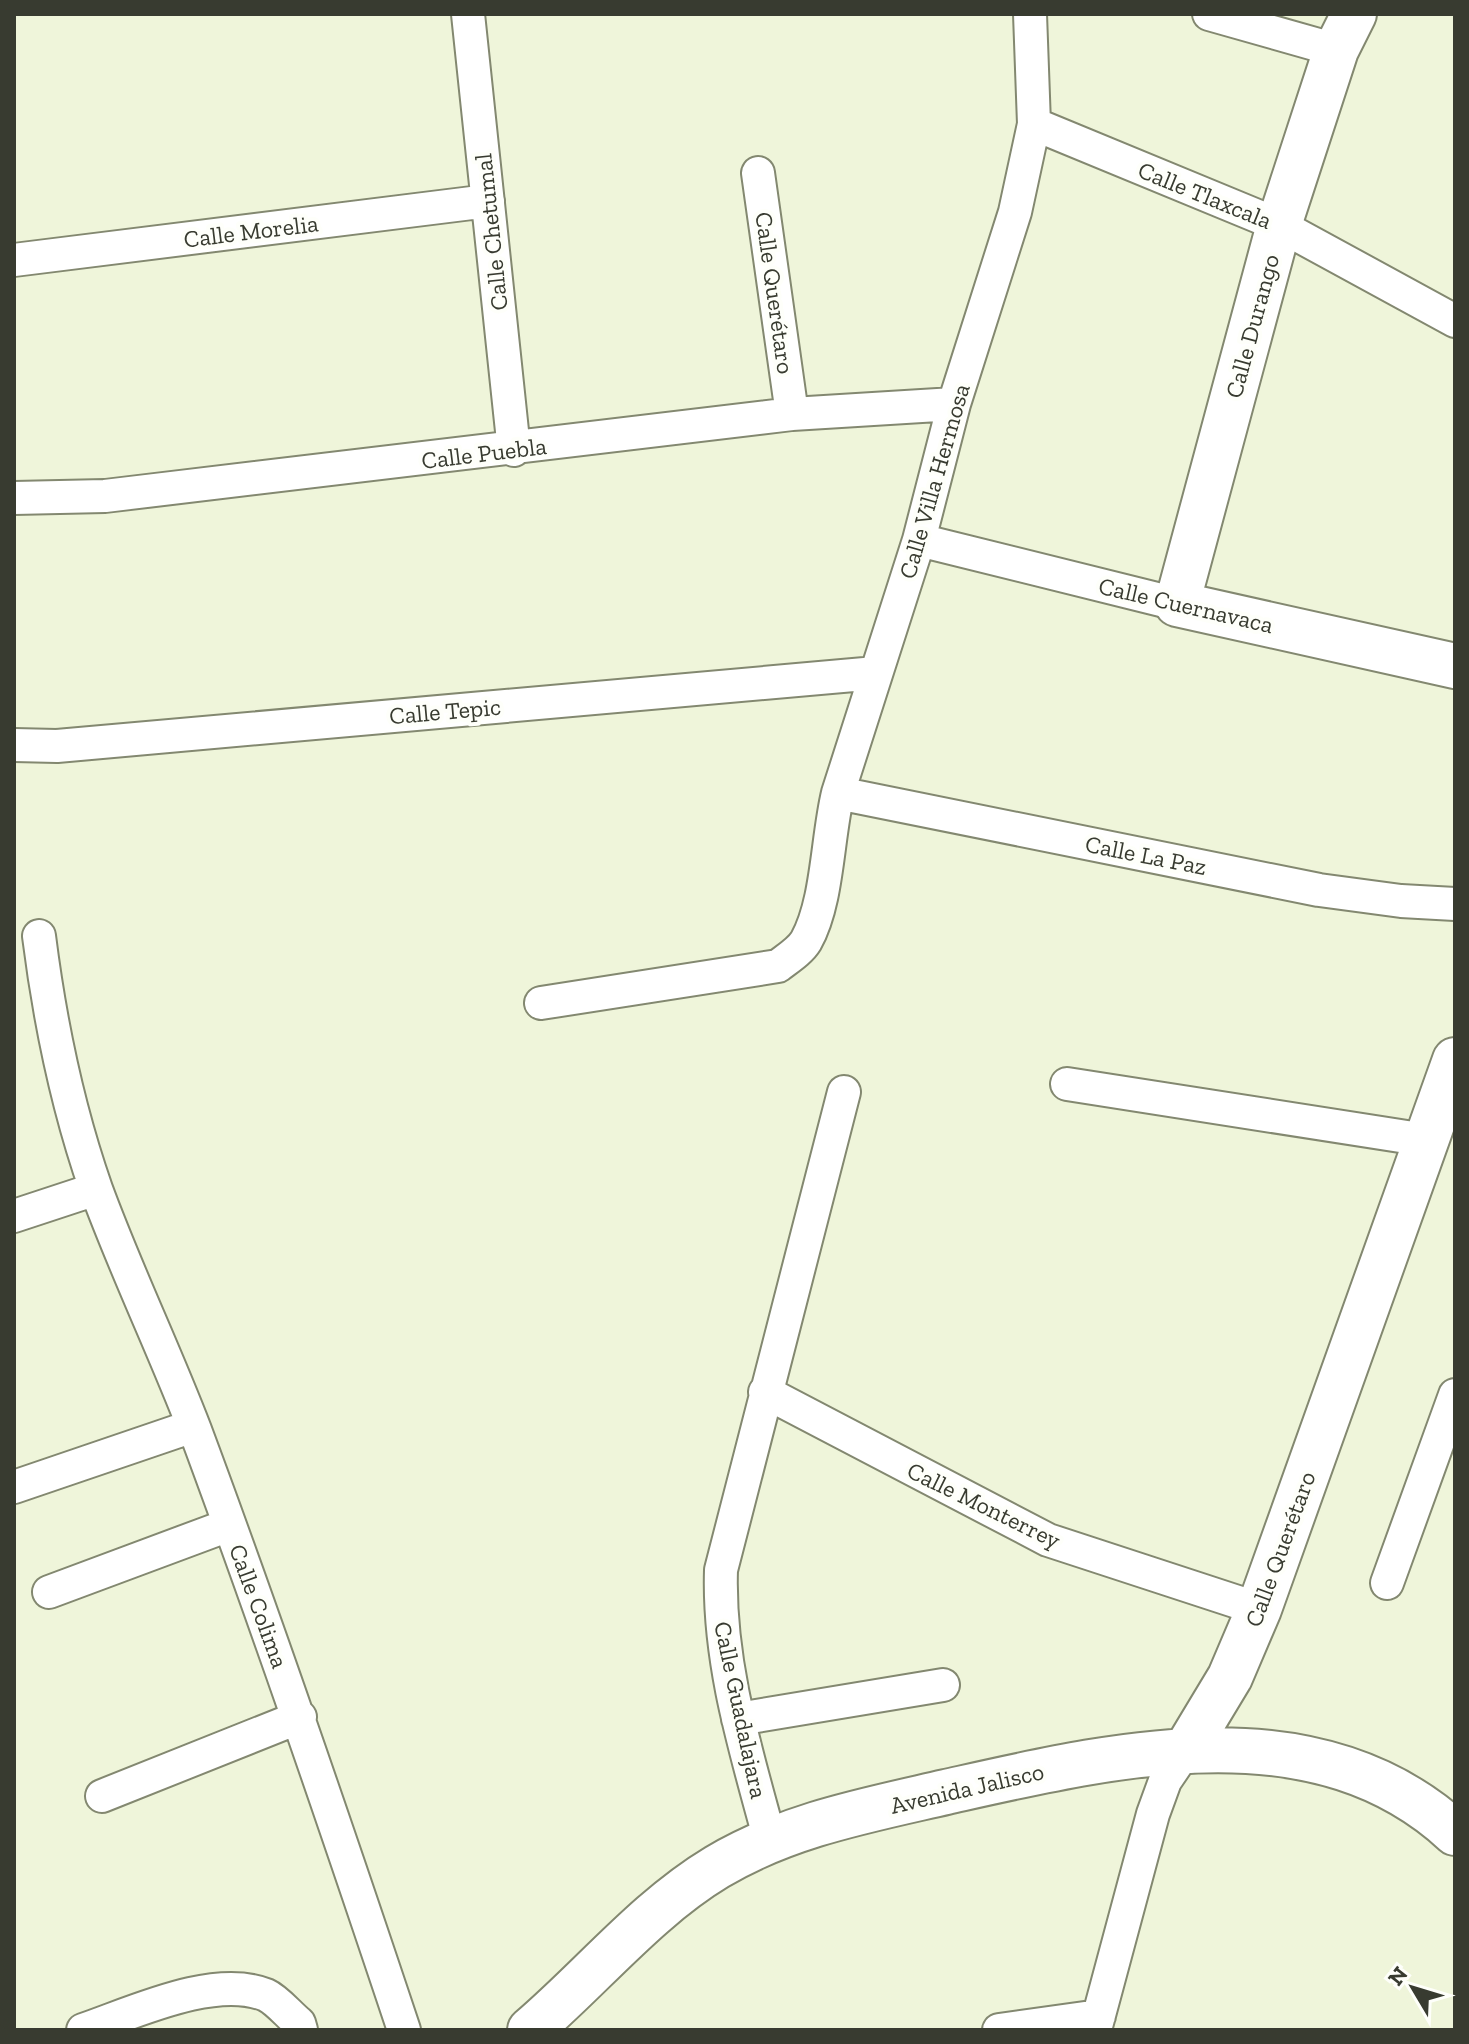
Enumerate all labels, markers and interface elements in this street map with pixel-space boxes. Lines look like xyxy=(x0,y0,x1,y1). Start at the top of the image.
street label: Calle Chetumal xyxy=(468,152,514,312)
street label: Calle Tlaxcala xyxy=(1134,155,1276,235)
street label: Calle Morelia xyxy=(182,208,320,254)
street label: Calle Querétaro xyxy=(749,210,801,376)
street label: Calle Durango xyxy=(1219,251,1285,401)
street label: Calle Villa Hermosa xyxy=(892,380,976,582)
street label: Calle Puebla xyxy=(420,431,549,475)
street label: Calle Cuernavaca xyxy=(1096,571,1276,639)
street label: Calle Tepic xyxy=(388,692,502,730)
street label: Calle La Paz xyxy=(1083,829,1209,881)
street label: Calle Monterrey xyxy=(903,1455,1066,1555)
street label: Calle Querétaro xyxy=(1238,1467,1322,1631)
street label: Calle Colima xyxy=(223,1540,295,1672)
street label: Calle Guadalajara xyxy=(708,1619,774,1802)
street label: Avenida Jalisco xyxy=(887,1756,1047,1820)
north arrow xyxy=(1373,1948,1453,2028)
text: N xyxy=(1382,1961,1414,1991)

